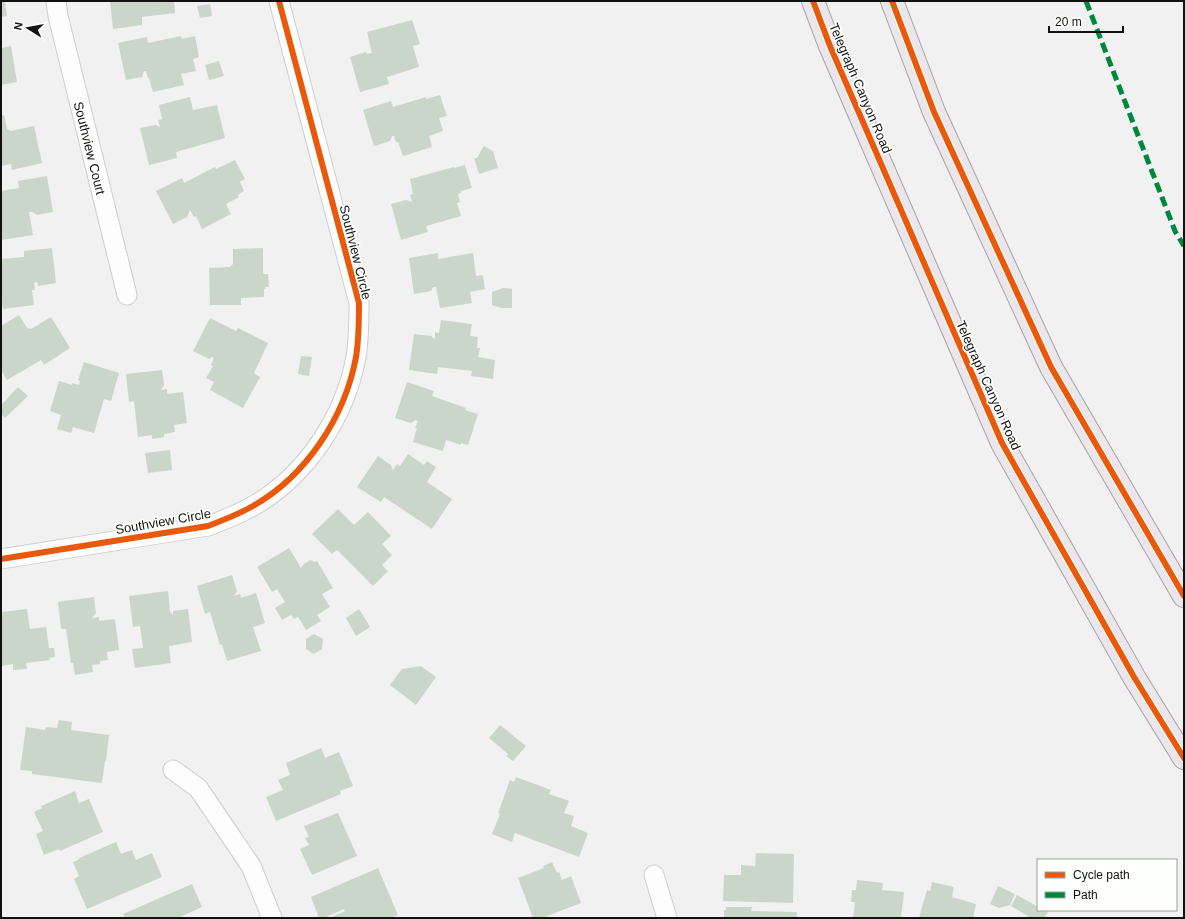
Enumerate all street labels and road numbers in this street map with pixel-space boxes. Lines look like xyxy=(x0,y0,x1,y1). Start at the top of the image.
street label: Telegraph Canyon Road xyxy=(826,21,895,156)
street label: Southview Court xyxy=(71,100,108,197)
street label: Southview Circle xyxy=(337,203,375,301)
street label: Telegraph Canyon Road xyxy=(953,318,1024,452)
street label: Southview Circle xyxy=(114,506,212,537)

